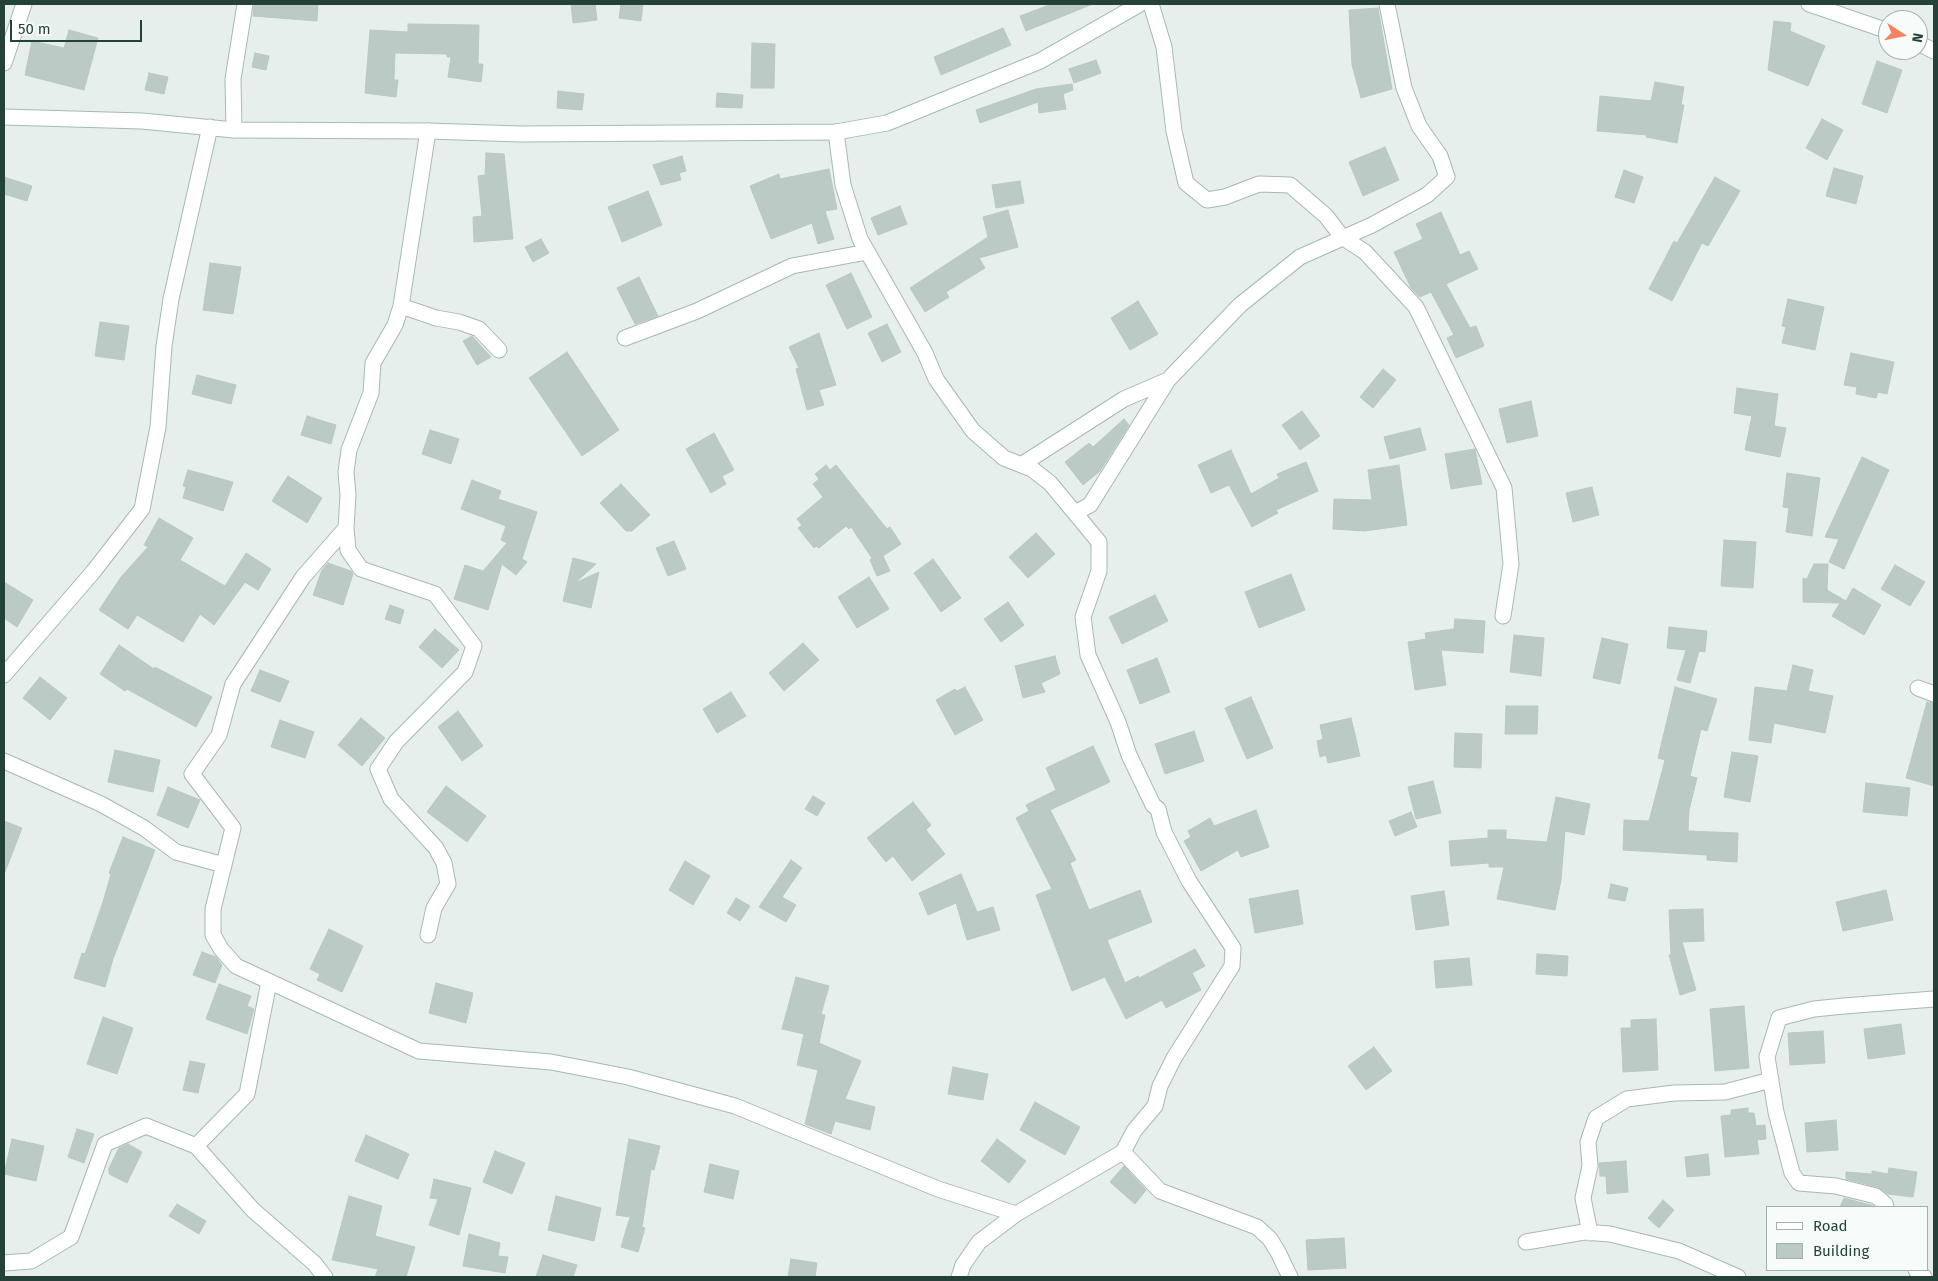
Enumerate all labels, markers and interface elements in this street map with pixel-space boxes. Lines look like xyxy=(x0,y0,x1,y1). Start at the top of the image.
scale bar xyxy=(12,10,145,42)
north arrow xyxy=(1878,10,1928,60)
text: 50 m xyxy=(18,20,51,38)
text: N xyxy=(1908,32,1926,44)
legend xyxy=(1766,1206,1928,1271)
text: Road xyxy=(1813,1217,1848,1235)
text: Building xyxy=(1813,1242,1869,1260)

